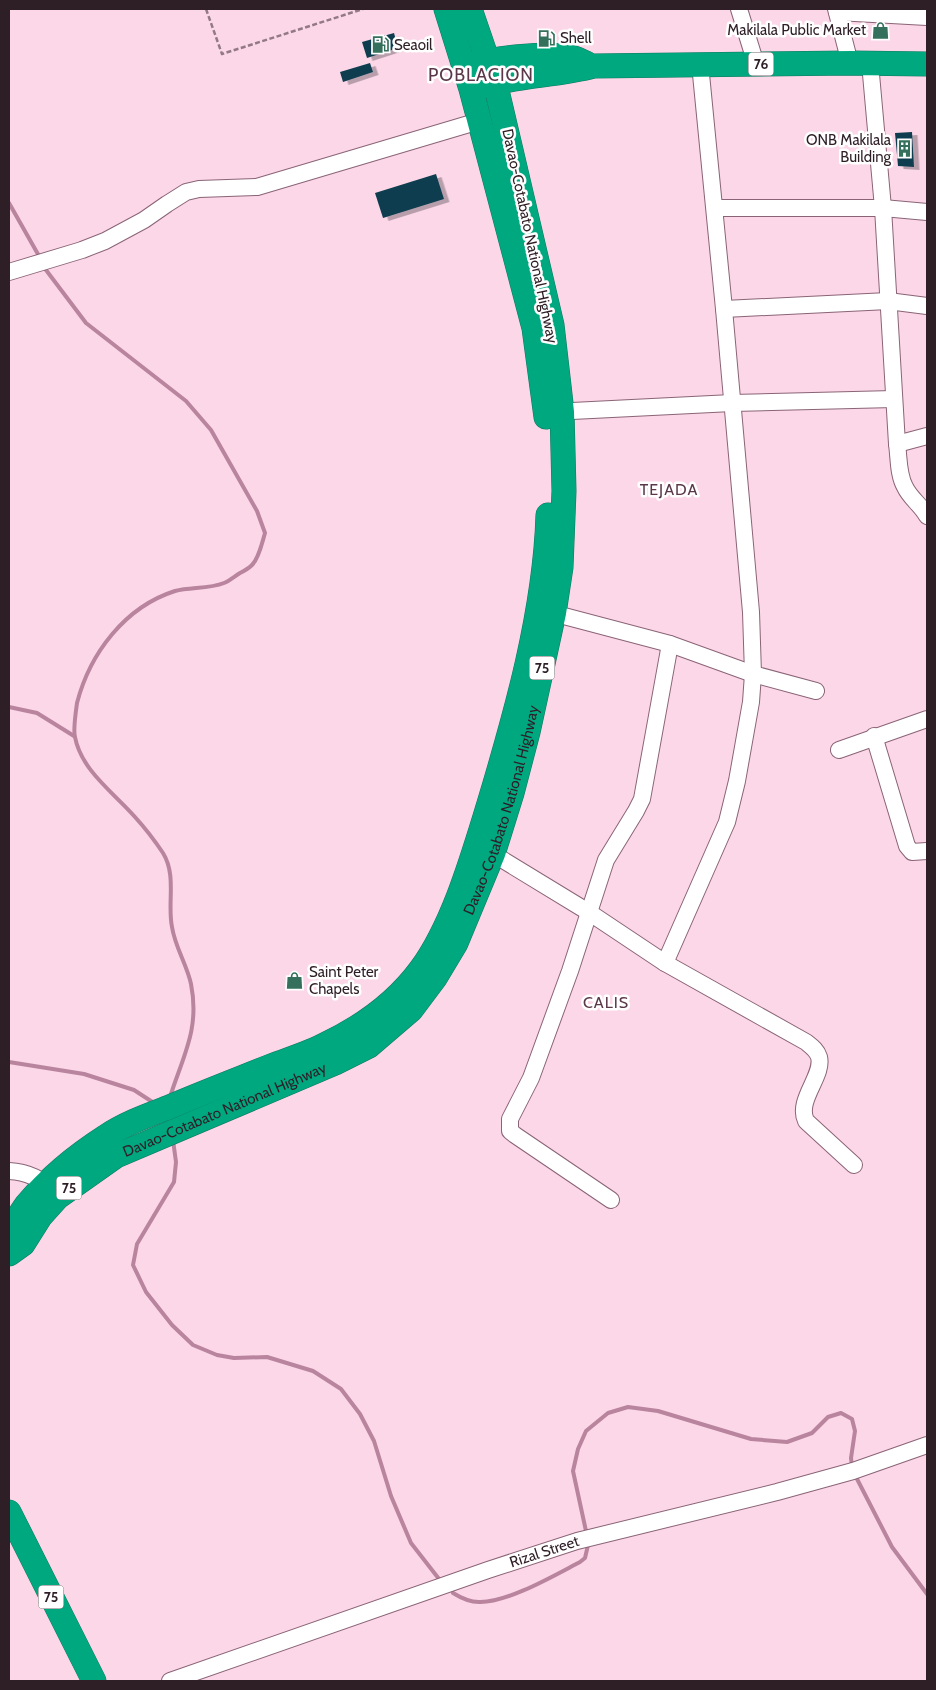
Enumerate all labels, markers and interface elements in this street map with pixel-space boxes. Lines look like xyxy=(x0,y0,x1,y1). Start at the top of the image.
shop icon: Makilala Public Market xyxy=(870,20,890,40)
place label: Makilala Public Market xyxy=(727,21,866,39)
fuel station icon: Shell xyxy=(536,28,556,48)
place label: Shell xyxy=(560,29,592,47)
fuel station icon: Seaoil xyxy=(370,35,390,55)
place label: Seaoil xyxy=(394,36,433,54)
road number: 76 xyxy=(748,52,774,76)
district label: POBLACION xyxy=(428,64,534,86)
street label: Davao-Cotabato National Highway xyxy=(498,127,562,345)
place label: ONB Makilala Building xyxy=(806,131,892,166)
building icon: ONB Makilala Building xyxy=(895,139,915,159)
district label: TEJADA xyxy=(640,480,698,499)
road number: 75 xyxy=(530,656,554,680)
street label: Davao-Cotabato National Highway xyxy=(460,703,543,918)
place label: Saint Peter Chapels xyxy=(309,963,379,998)
shop icon: Saint Peter Chapels xyxy=(285,971,305,991)
district label: CALIS xyxy=(583,993,629,1012)
street label: Davao-Cotabato National Highway xyxy=(120,1059,329,1161)
road number: 75 xyxy=(56,1176,82,1200)
street label: Rizal Street xyxy=(507,1532,581,1571)
road number: 75 xyxy=(38,1585,64,1608)

